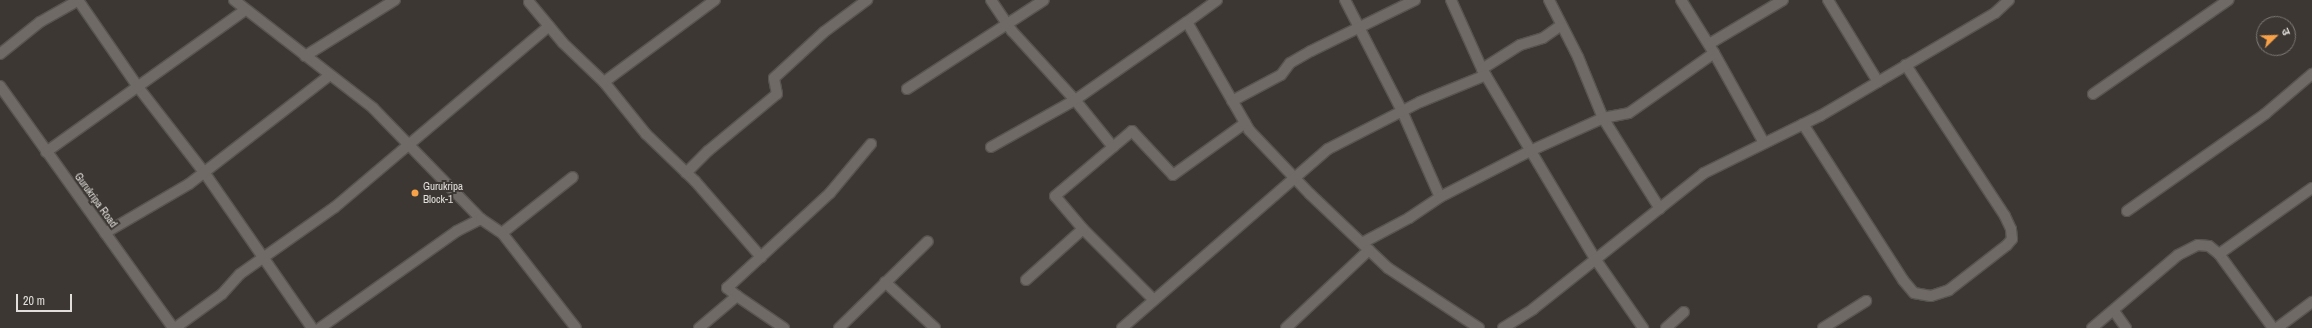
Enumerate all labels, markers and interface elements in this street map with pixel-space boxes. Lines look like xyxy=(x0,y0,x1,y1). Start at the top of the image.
north arrow xyxy=(2256,16,2296,56)
text: उ xyxy=(2278,26,2294,37)
street label: Gurukripa Road xyxy=(72,170,120,230)
place label: Gurukripa Block-1 xyxy=(423,180,463,206)
marker: Gurukripa Block-1 xyxy=(410,188,420,198)
scale bar xyxy=(18,286,74,312)
text: 20 m xyxy=(23,293,45,309)

